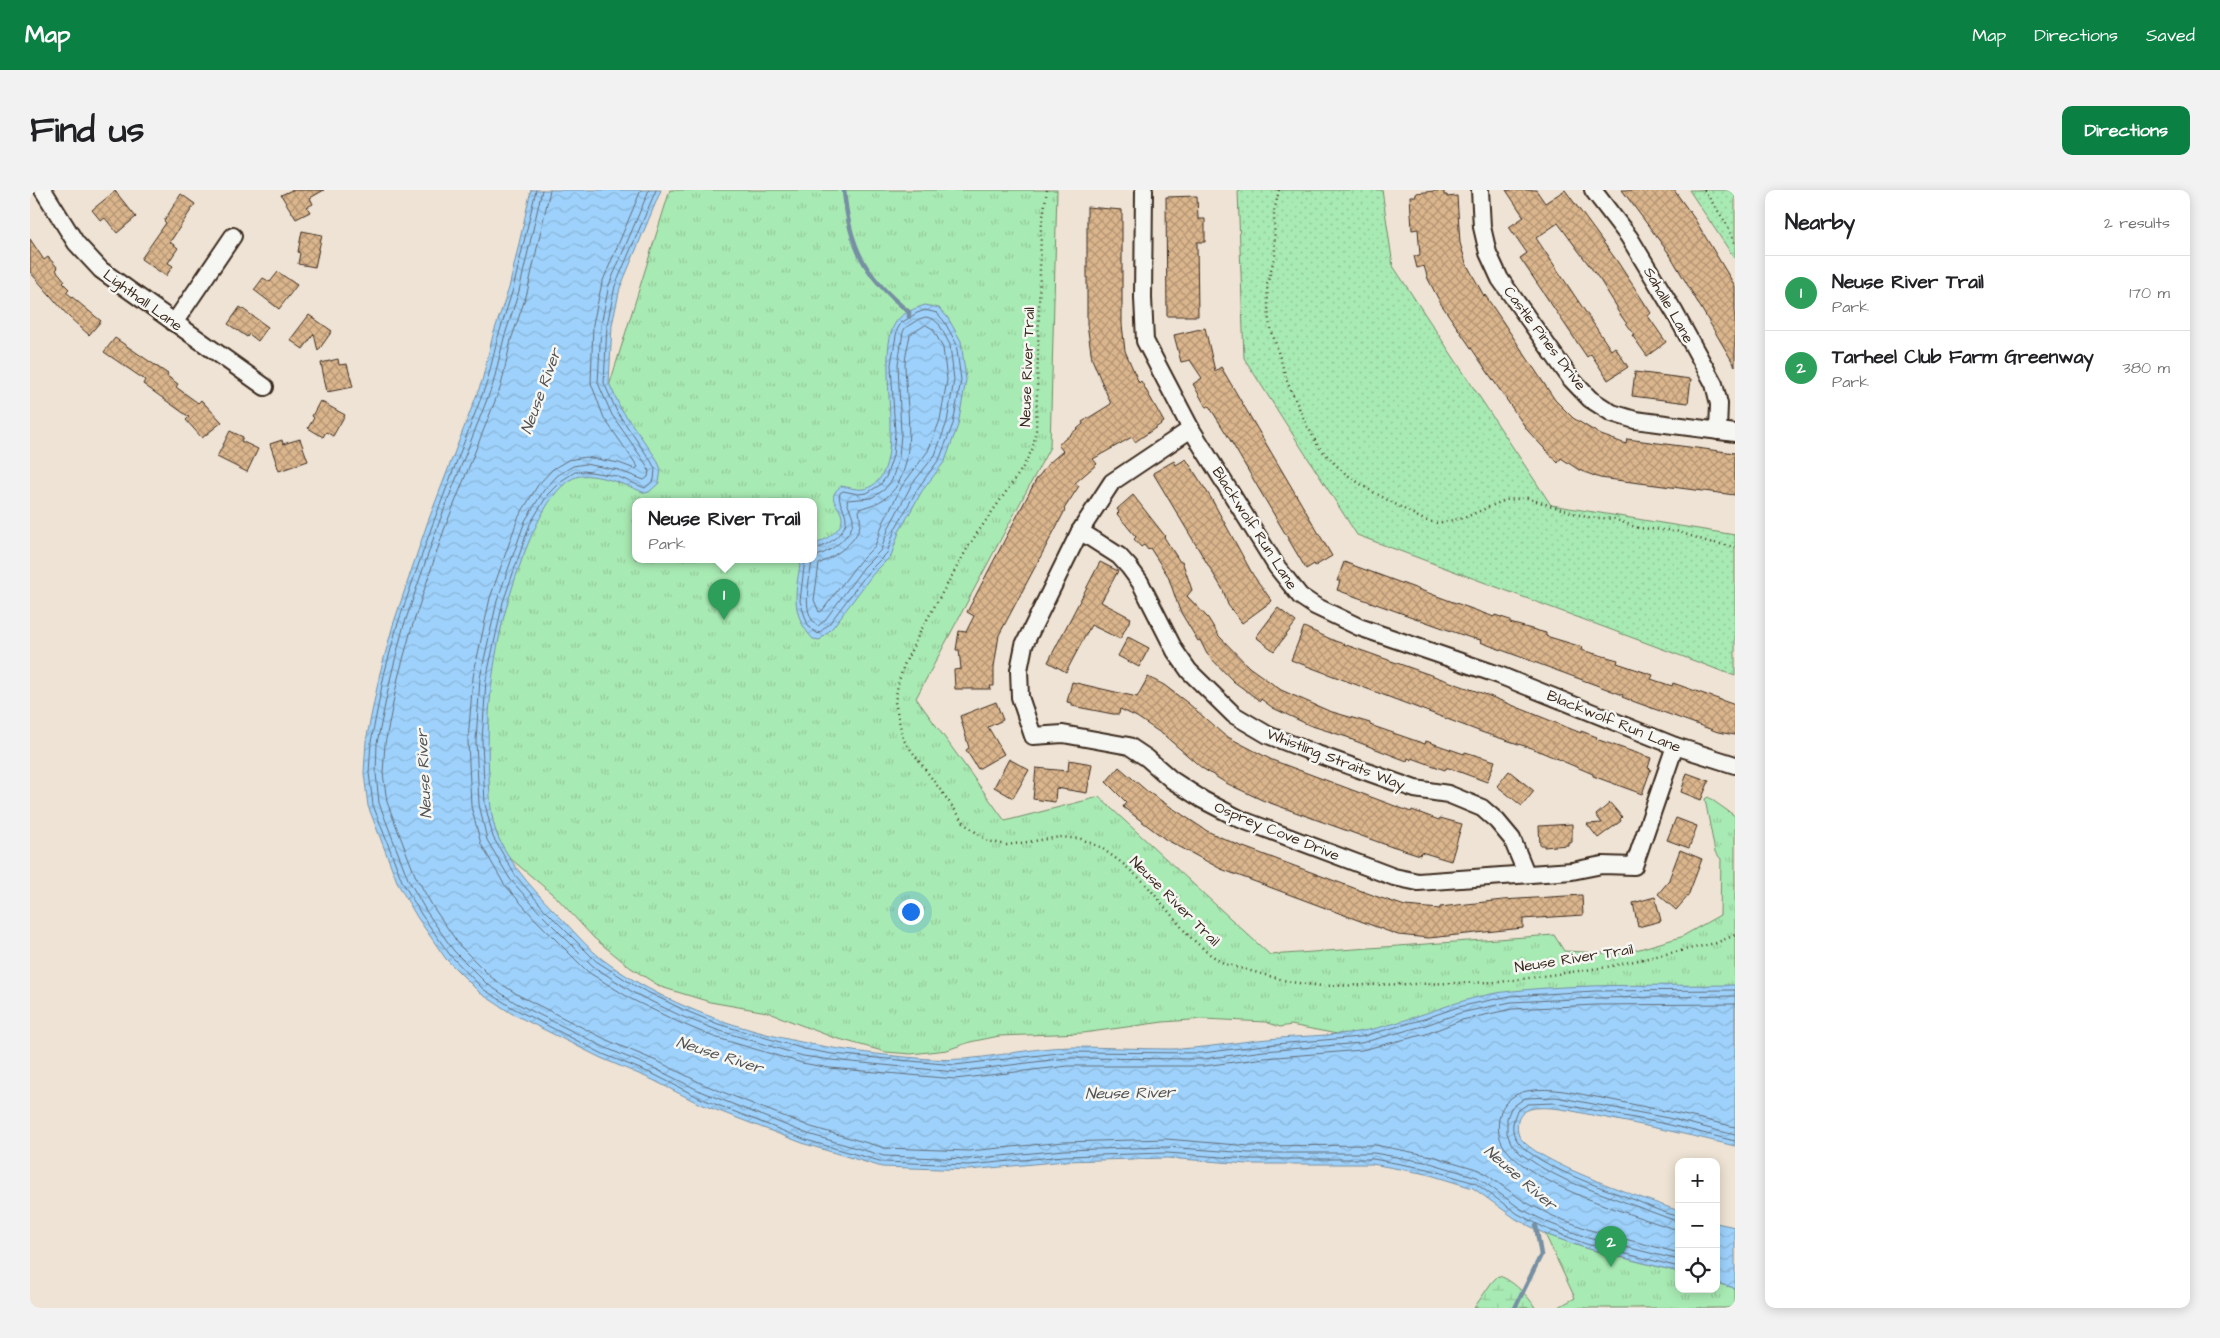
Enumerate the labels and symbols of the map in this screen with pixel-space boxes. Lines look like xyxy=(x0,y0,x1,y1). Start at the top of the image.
street label: Sahalle Lane xyxy=(1638,263,1699,347)
street label: Lighthall Lane xyxy=(98,264,187,337)
street label: Castle Pines Drive xyxy=(1498,282,1591,395)
street label: Neuse River Trail xyxy=(1015,307,1040,427)
water label: Neuse River xyxy=(515,343,567,437)
street label: Blackwolf Run Lane xyxy=(1207,463,1302,594)
pin: 1 xyxy=(708,579,740,620)
street label: Blackwolf Run Lane xyxy=(1544,685,1684,758)
street label: Whistling Straits Way xyxy=(1263,723,1408,796)
water label: Neuse River xyxy=(411,727,437,819)
street label: Osprey Cove Drive xyxy=(1211,797,1343,867)
street label: Neuse River Trail xyxy=(1125,852,1224,951)
your location xyxy=(898,899,924,925)
street label: Neuse River Trail xyxy=(1513,939,1635,978)
water label: Neuse River xyxy=(674,1031,768,1080)
water label: Neuse River xyxy=(1085,1081,1177,1105)
water label: Neuse River xyxy=(1479,1140,1563,1217)
pin: 2 xyxy=(1595,1226,1627,1267)

